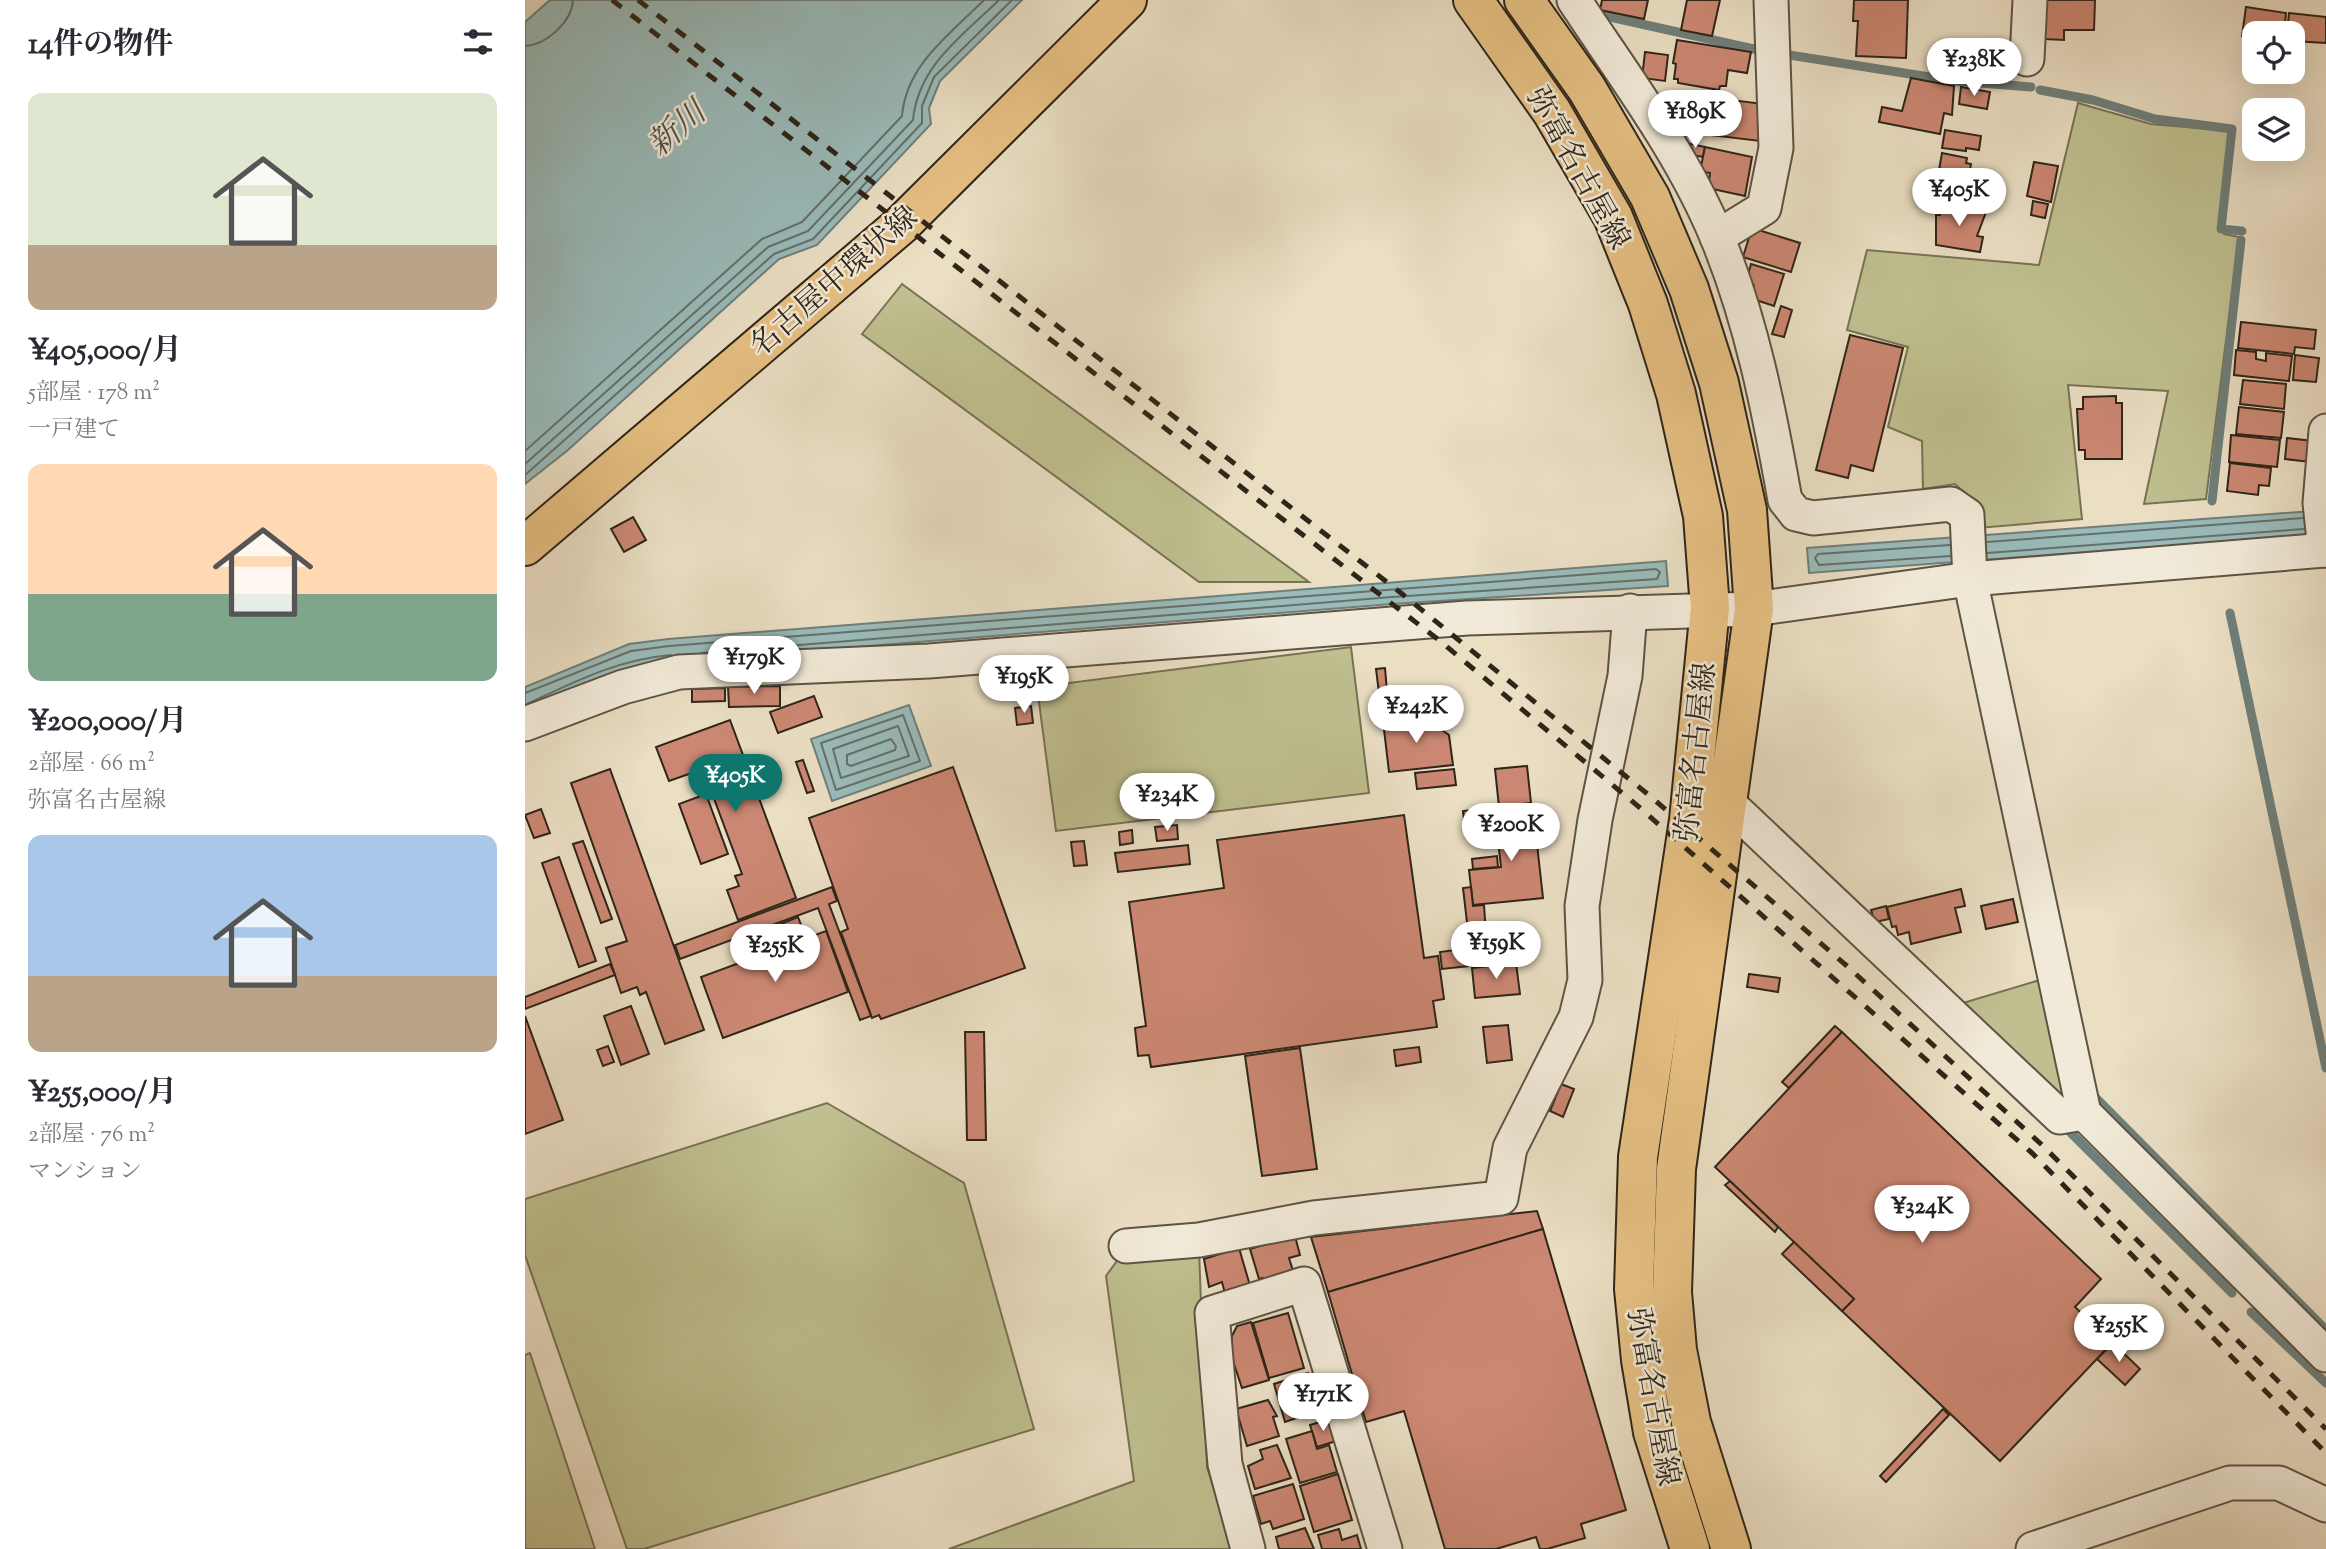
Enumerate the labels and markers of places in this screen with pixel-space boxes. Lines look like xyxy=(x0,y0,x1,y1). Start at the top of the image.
pin: ¥238K xyxy=(1925,38,2023,98)
pin: ¥189K xyxy=(1646,90,1744,150)
pin: ¥405K xyxy=(1910,168,2008,228)
pin: ¥179K xyxy=(705,636,803,696)
pin: ¥195K xyxy=(975,656,1073,715)
pin: ¥242K xyxy=(1367,686,1465,745)
pin: ¥405K xyxy=(686,754,784,814)
pin: ¥234K xyxy=(1118,774,1216,833)
pin: ¥200K xyxy=(1462,804,1560,863)
pin: ¥159K xyxy=(1447,922,1545,981)
pin: ¥255K xyxy=(726,925,824,984)
pin: ¥324K xyxy=(1873,1186,1971,1245)
pin: ¥255K xyxy=(2070,1304,2168,1364)
pin: ¥171K xyxy=(1274,1374,1372,1433)

